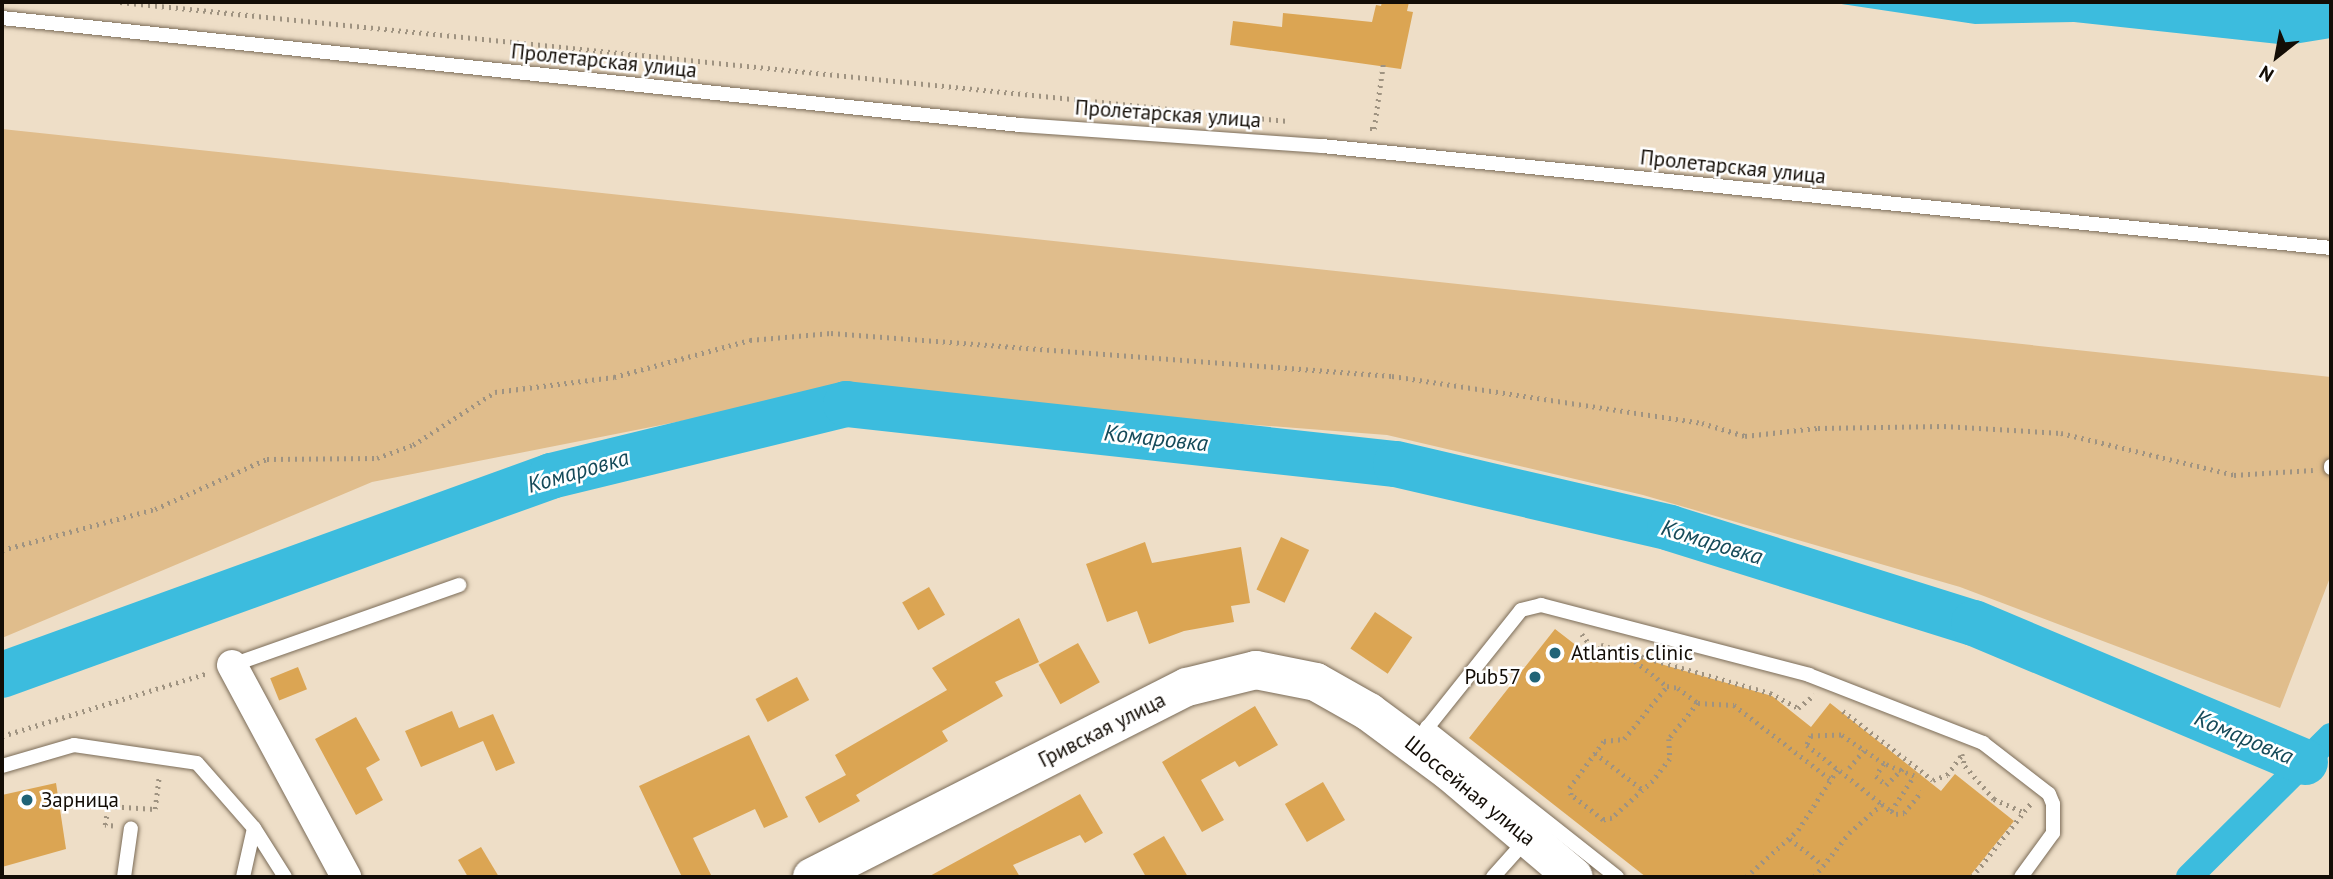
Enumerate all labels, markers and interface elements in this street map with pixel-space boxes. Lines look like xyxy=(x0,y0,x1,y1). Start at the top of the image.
north arrow xyxy=(2242,21,2312,91)
street label: Пролетарская улица xyxy=(510,39,698,83)
text: N xyxy=(2255,61,2278,88)
street label: Пролетарская улица xyxy=(1074,95,1262,133)
street label: Пролетарская улица xyxy=(1639,145,1827,189)
water label: Комаровка xyxy=(1103,419,1209,457)
water label: Комаровка xyxy=(524,443,632,499)
water label: Комаровка xyxy=(1658,514,1766,570)
place label: Atlantis clinic xyxy=(1571,640,1693,666)
marker: Atlantis clinic xyxy=(1545,643,1565,663)
place label: Pub57 xyxy=(1464,664,1521,690)
marker: Pub57 xyxy=(1527,669,1543,685)
street label: Гривская улица xyxy=(1034,687,1170,773)
water label: Комаровка xyxy=(2191,704,2297,770)
street label: Шоссейная улица xyxy=(1400,731,1540,851)
place label: Зарница xyxy=(41,787,119,813)
marker: Зарница xyxy=(19,792,35,808)

